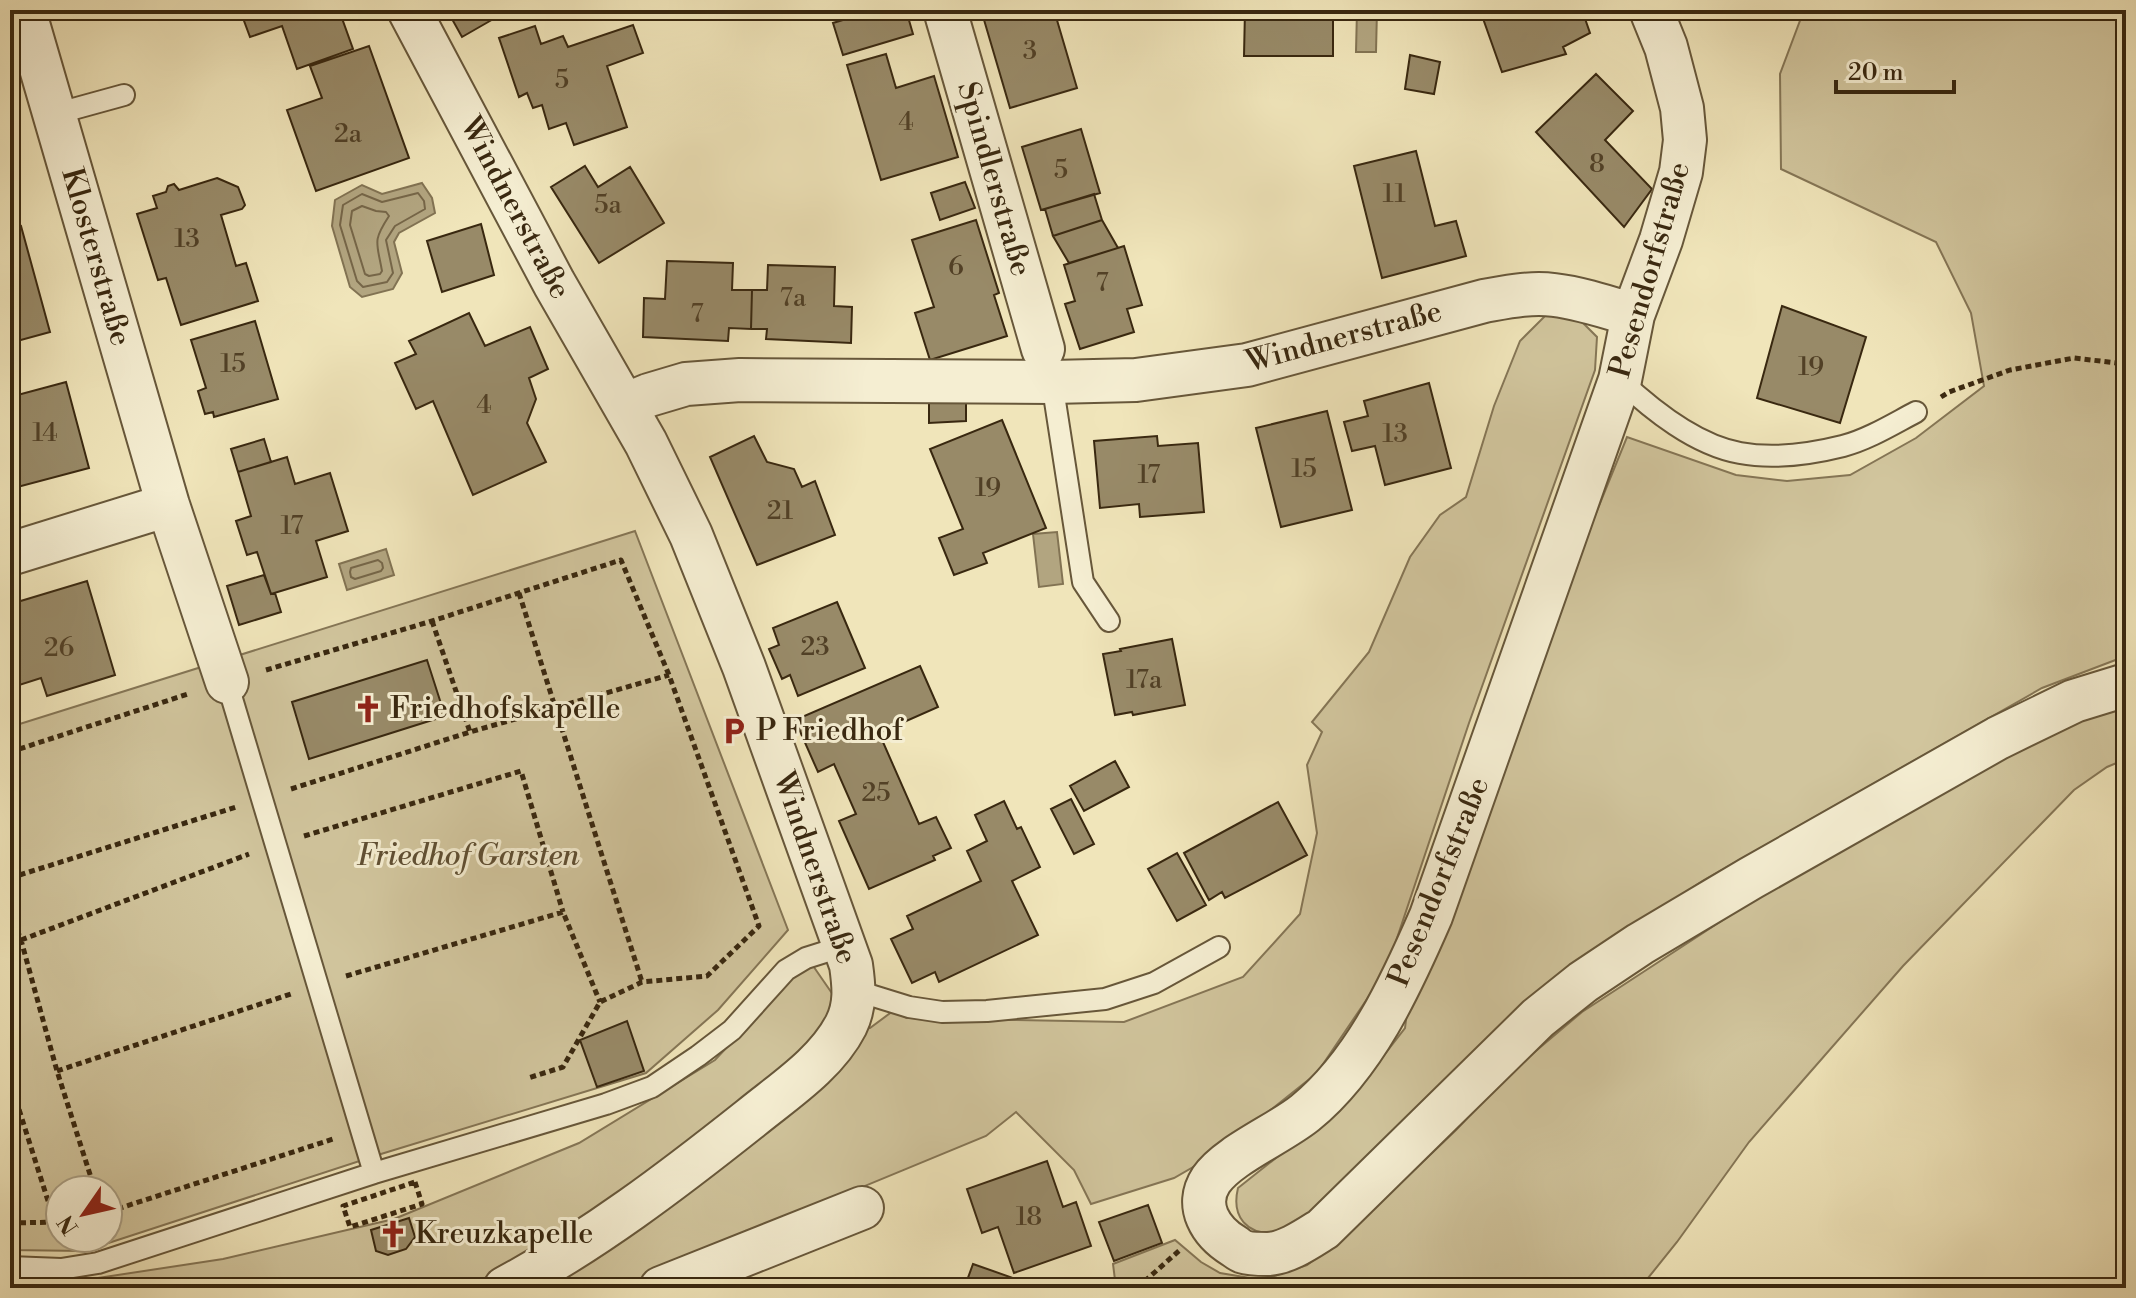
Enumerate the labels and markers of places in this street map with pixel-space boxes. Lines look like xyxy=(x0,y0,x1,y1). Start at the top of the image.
place label: Friedhofskapelle xyxy=(390,690,621,728)
church icon: Friedhofskapelle xyxy=(353,694,383,724)
place label: P Friedhof xyxy=(756,712,904,750)
parking icon: P Friedhof xyxy=(719,716,749,746)
place label: Kreuzkapelle xyxy=(415,1215,593,1253)
church icon: Kreuzkapelle xyxy=(378,1219,408,1249)

